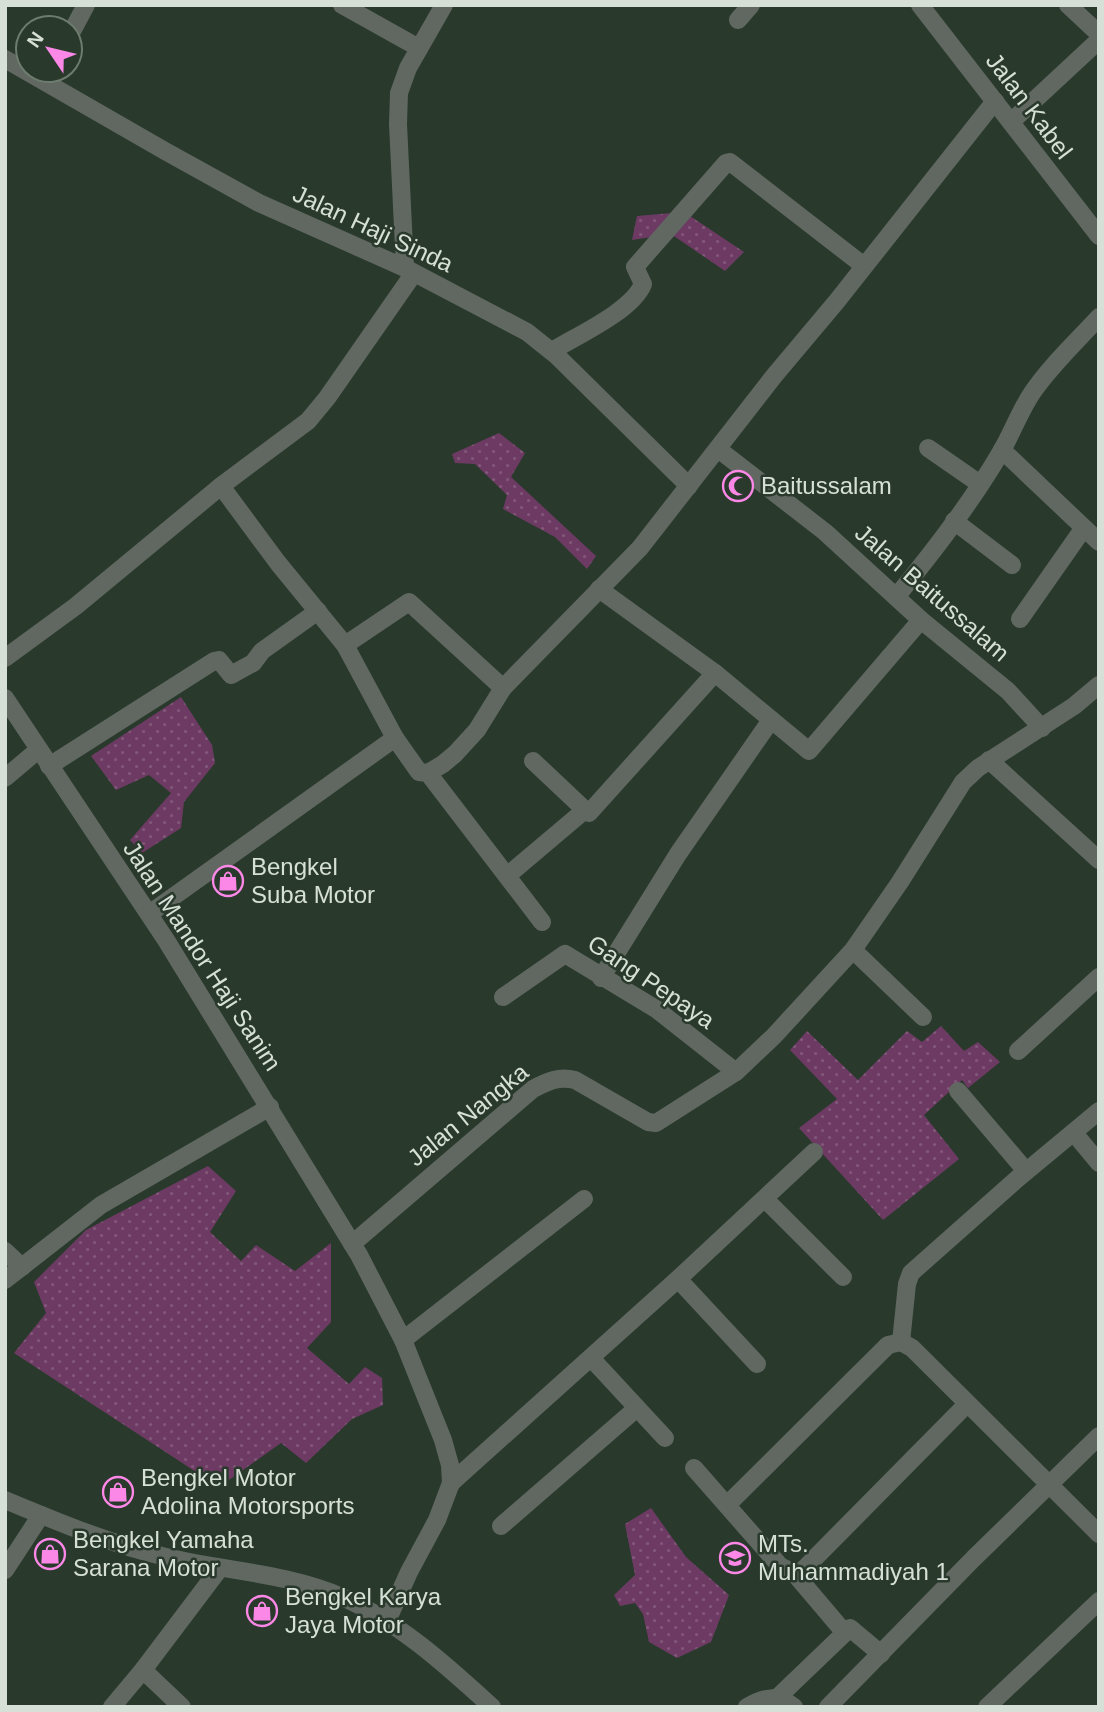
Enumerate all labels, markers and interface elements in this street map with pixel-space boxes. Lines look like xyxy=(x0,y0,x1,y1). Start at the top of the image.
north arrow xyxy=(14,14,84,84)
text: N xyxy=(23,28,48,51)
street label: Jalan Kabel xyxy=(981,47,1078,164)
street label: Jalan Haji Sinda xyxy=(289,180,458,278)
mosque icon: Baitussalam xyxy=(721,469,755,503)
place label: Baitussalam xyxy=(761,472,892,499)
street label: Jalan Baitussalam xyxy=(850,519,1015,667)
street label: Jalan Mandor Haji Sanim xyxy=(118,836,287,1076)
place label: Bengkel Suba Motor xyxy=(251,853,375,908)
shop icon: Bengkel Suba Motor xyxy=(211,864,245,898)
street label: Gang Pepaya xyxy=(583,929,720,1034)
street label: Jalan Nangka xyxy=(402,1058,534,1171)
place label: Bengkel Motor Adolina Motorsports xyxy=(141,1464,354,1519)
shop icon: Bengkel Motor Adolina Motorsports xyxy=(101,1475,135,1509)
place label: Bengkel Yamaha Sarana Motor xyxy=(73,1526,254,1581)
place label: MTs. Muhammadiyah 1 xyxy=(758,1530,949,1585)
shop icon: Bengkel Yamaha Sarana Motor xyxy=(33,1537,67,1571)
school or university icon: MTs. Muhammadiyah 1 xyxy=(718,1541,752,1575)
place label: Bengkel Karya Jaya Motor xyxy=(285,1583,442,1638)
shop icon: Bengkel Karya Jaya Motor xyxy=(245,1594,279,1628)

